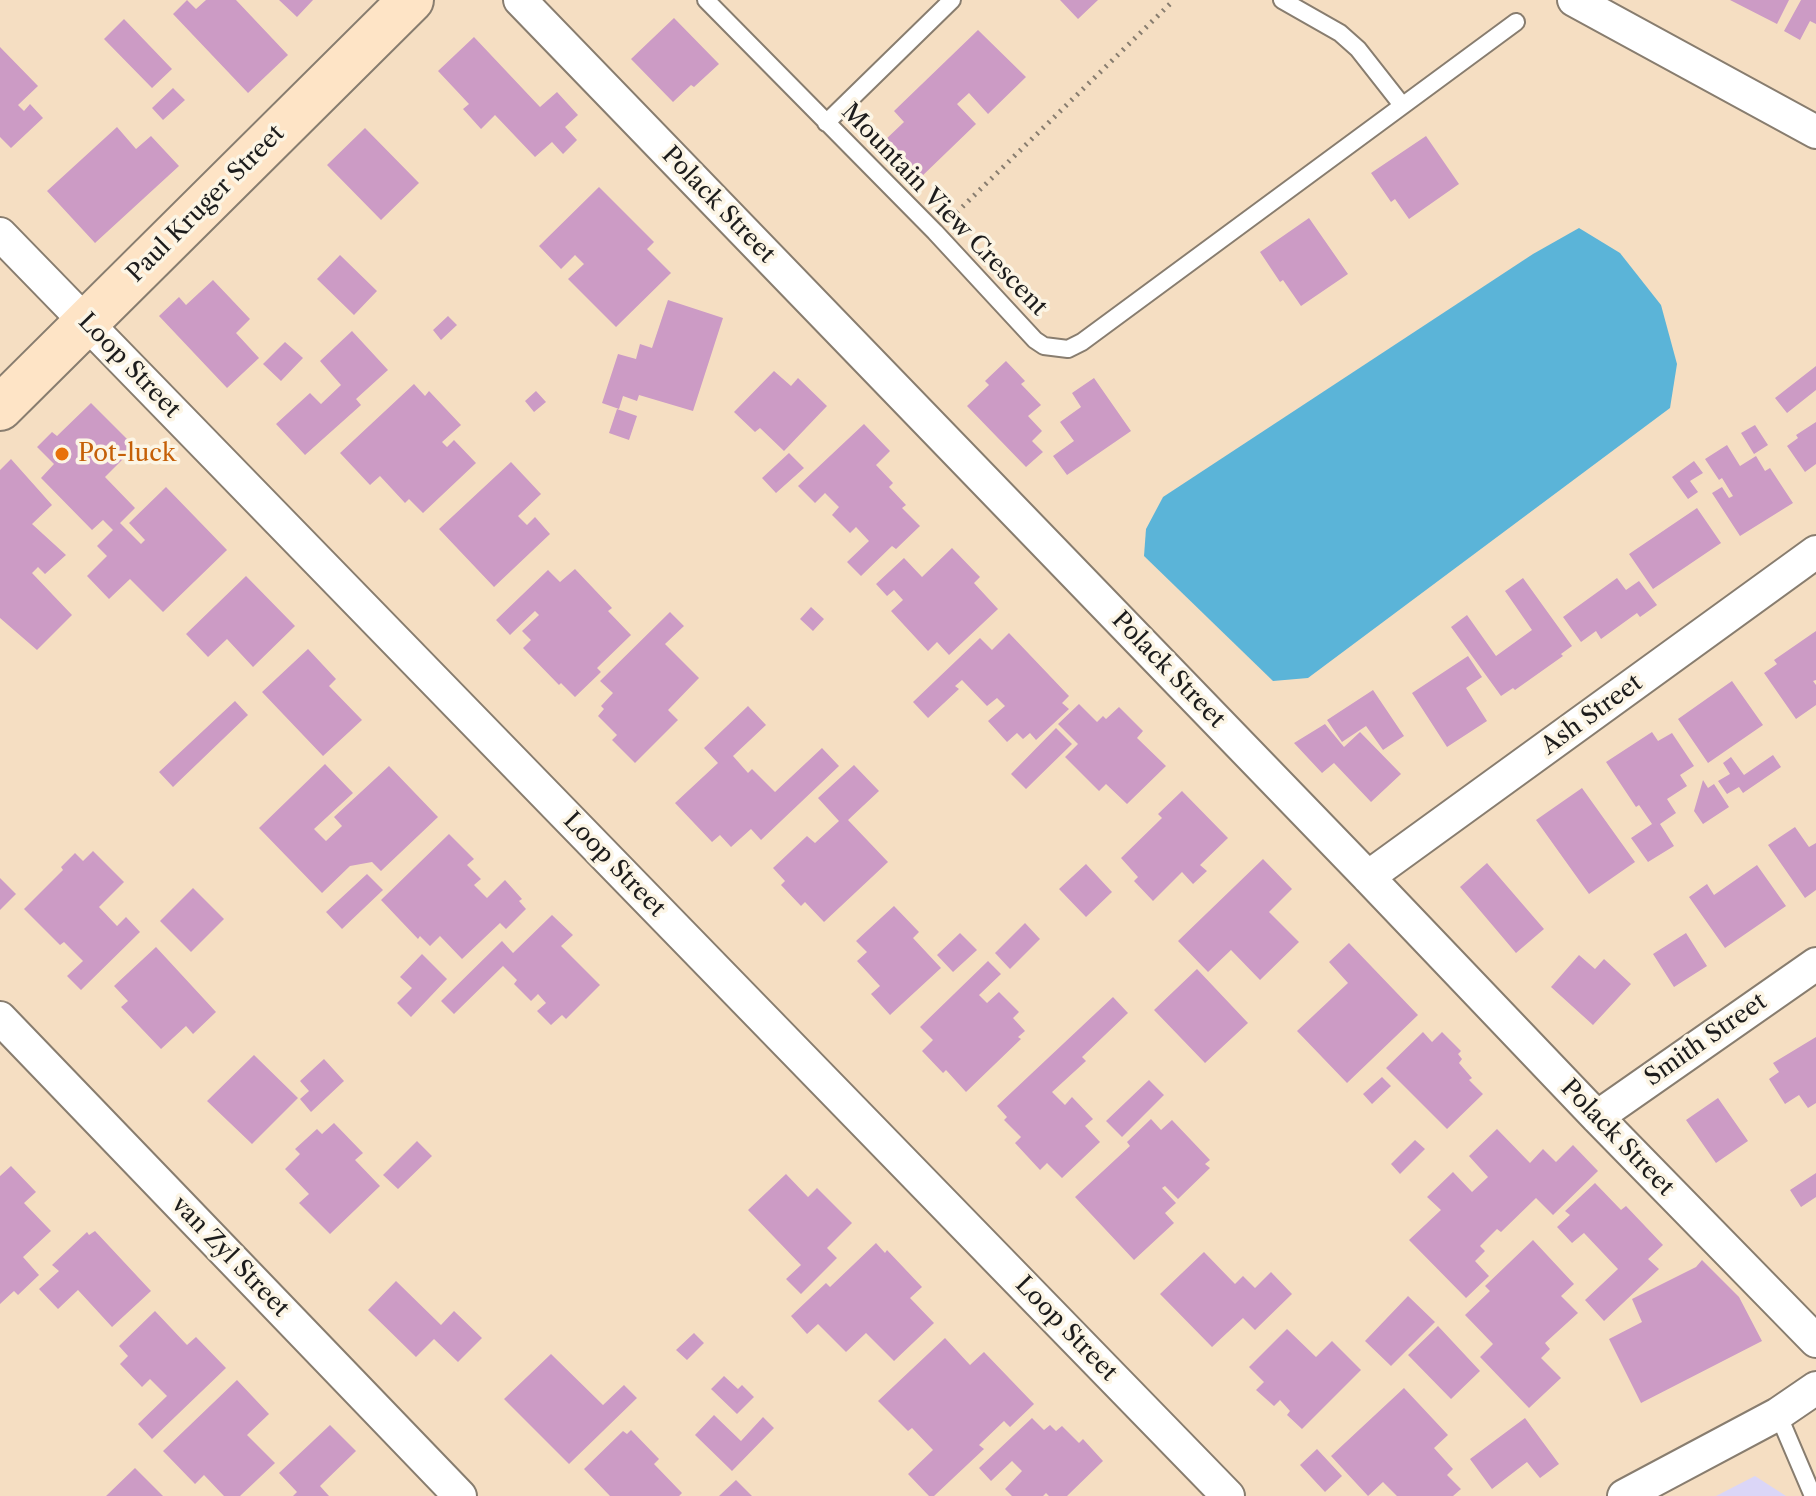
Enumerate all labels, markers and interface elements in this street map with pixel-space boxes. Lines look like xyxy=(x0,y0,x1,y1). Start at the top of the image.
street label: Mountain View Crescent xyxy=(835,98,1053,322)
street label: Paul Kruger Street xyxy=(121,119,291,289)
street label: Polack Street xyxy=(655,141,781,269)
street label: Loop Street xyxy=(72,308,186,424)
place label: Pot-luck xyxy=(78,440,176,468)
marker: Pot-luck xyxy=(53,445,71,463)
street label: Polack Street xyxy=(1105,606,1231,734)
street label: Ash Street xyxy=(1536,669,1648,761)
street label: Loop Street xyxy=(557,807,671,923)
street label: Smith Street xyxy=(1640,987,1772,1093)
street label: Polack Street xyxy=(1554,1074,1680,1202)
street label: van Zyl Street xyxy=(165,1191,295,1323)
street label: Loop Street xyxy=(1009,1271,1123,1387)

